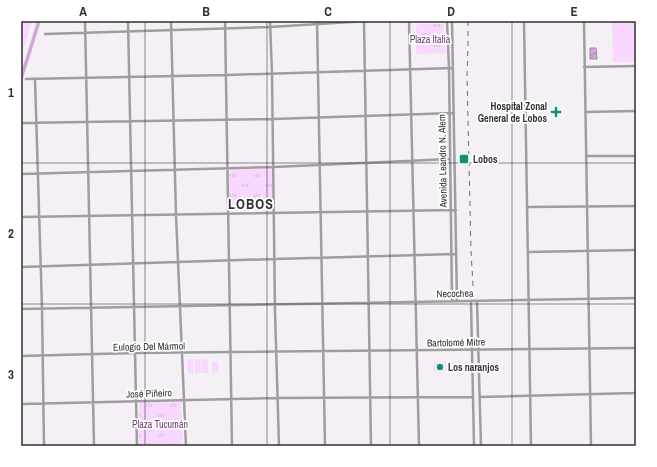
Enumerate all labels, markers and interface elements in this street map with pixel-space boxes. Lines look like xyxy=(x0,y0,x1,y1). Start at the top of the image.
text: A xyxy=(79,3,87,20)
text: B xyxy=(202,3,210,20)
text: C xyxy=(324,3,332,20)
text: D xyxy=(447,3,455,20)
text: E xyxy=(570,3,578,20)
park label: Plaza Italia xyxy=(410,33,451,46)
text: 1 xyxy=(8,84,14,101)
place label: Hospital Zonal General de Lobos xyxy=(478,100,547,125)
marker: Hospital Zonal General de Lobos xyxy=(550,106,562,118)
street label: Avenida Leandro N. Alem xyxy=(435,114,450,209)
marker: Lobos xyxy=(458,153,470,165)
place label: Lobos xyxy=(473,153,498,166)
district label: LOBOS xyxy=(228,195,274,213)
text: 2 xyxy=(8,225,14,242)
street label: Necochea xyxy=(436,287,474,300)
street label: Bartolomé Mitre xyxy=(427,335,486,350)
street label: Eulogio Del Mármol xyxy=(113,339,185,354)
place label: Los naranjos xyxy=(448,361,499,374)
marker: Los naranjos xyxy=(435,362,445,372)
text: 3 xyxy=(8,366,14,383)
street label: José Piñeiro xyxy=(126,386,173,401)
park label: Plaza Tucumán xyxy=(132,418,188,431)

